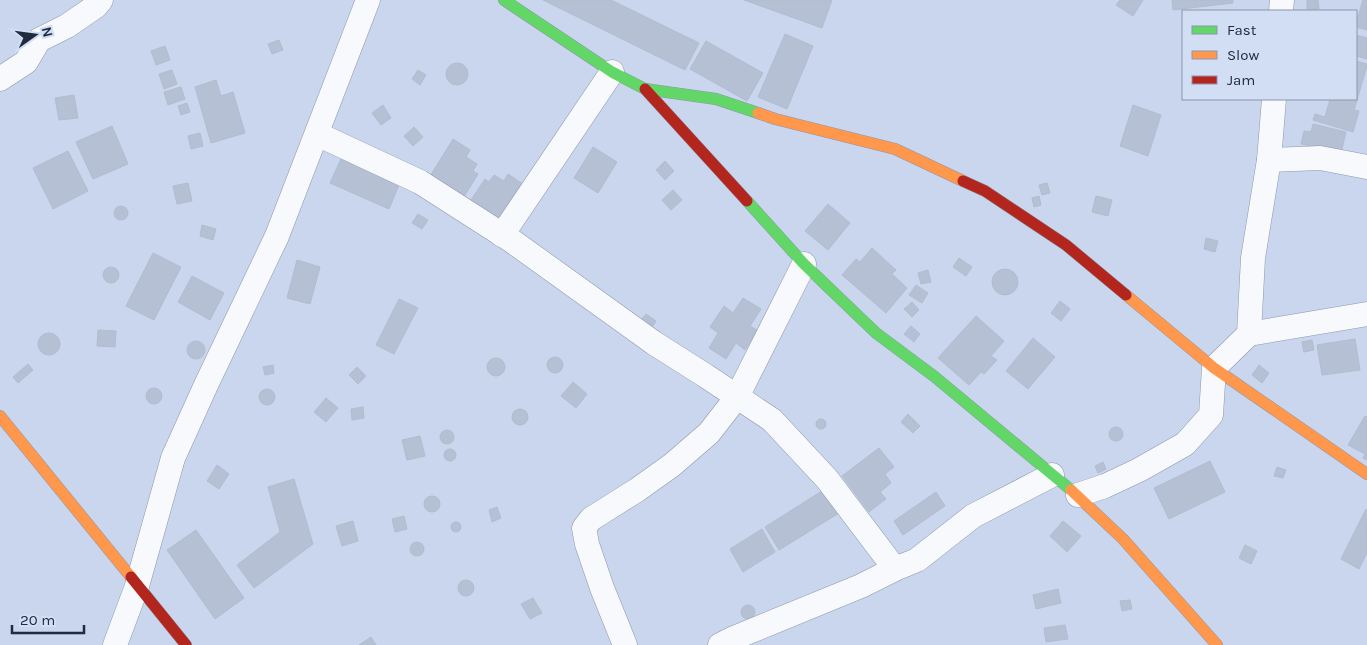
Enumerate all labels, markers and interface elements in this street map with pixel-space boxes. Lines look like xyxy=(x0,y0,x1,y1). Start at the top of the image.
north arrow xyxy=(10,10,60,60)
legend xyxy=(1182,10,1357,100)
text: Fast xyxy=(1227,21,1257,39)
text: N xyxy=(38,25,57,39)
text: Slow xyxy=(1227,46,1259,64)
text: Jam xyxy=(1227,71,1255,89)
scale bar xyxy=(12,602,85,634)
text: 20 m xyxy=(20,611,55,629)

